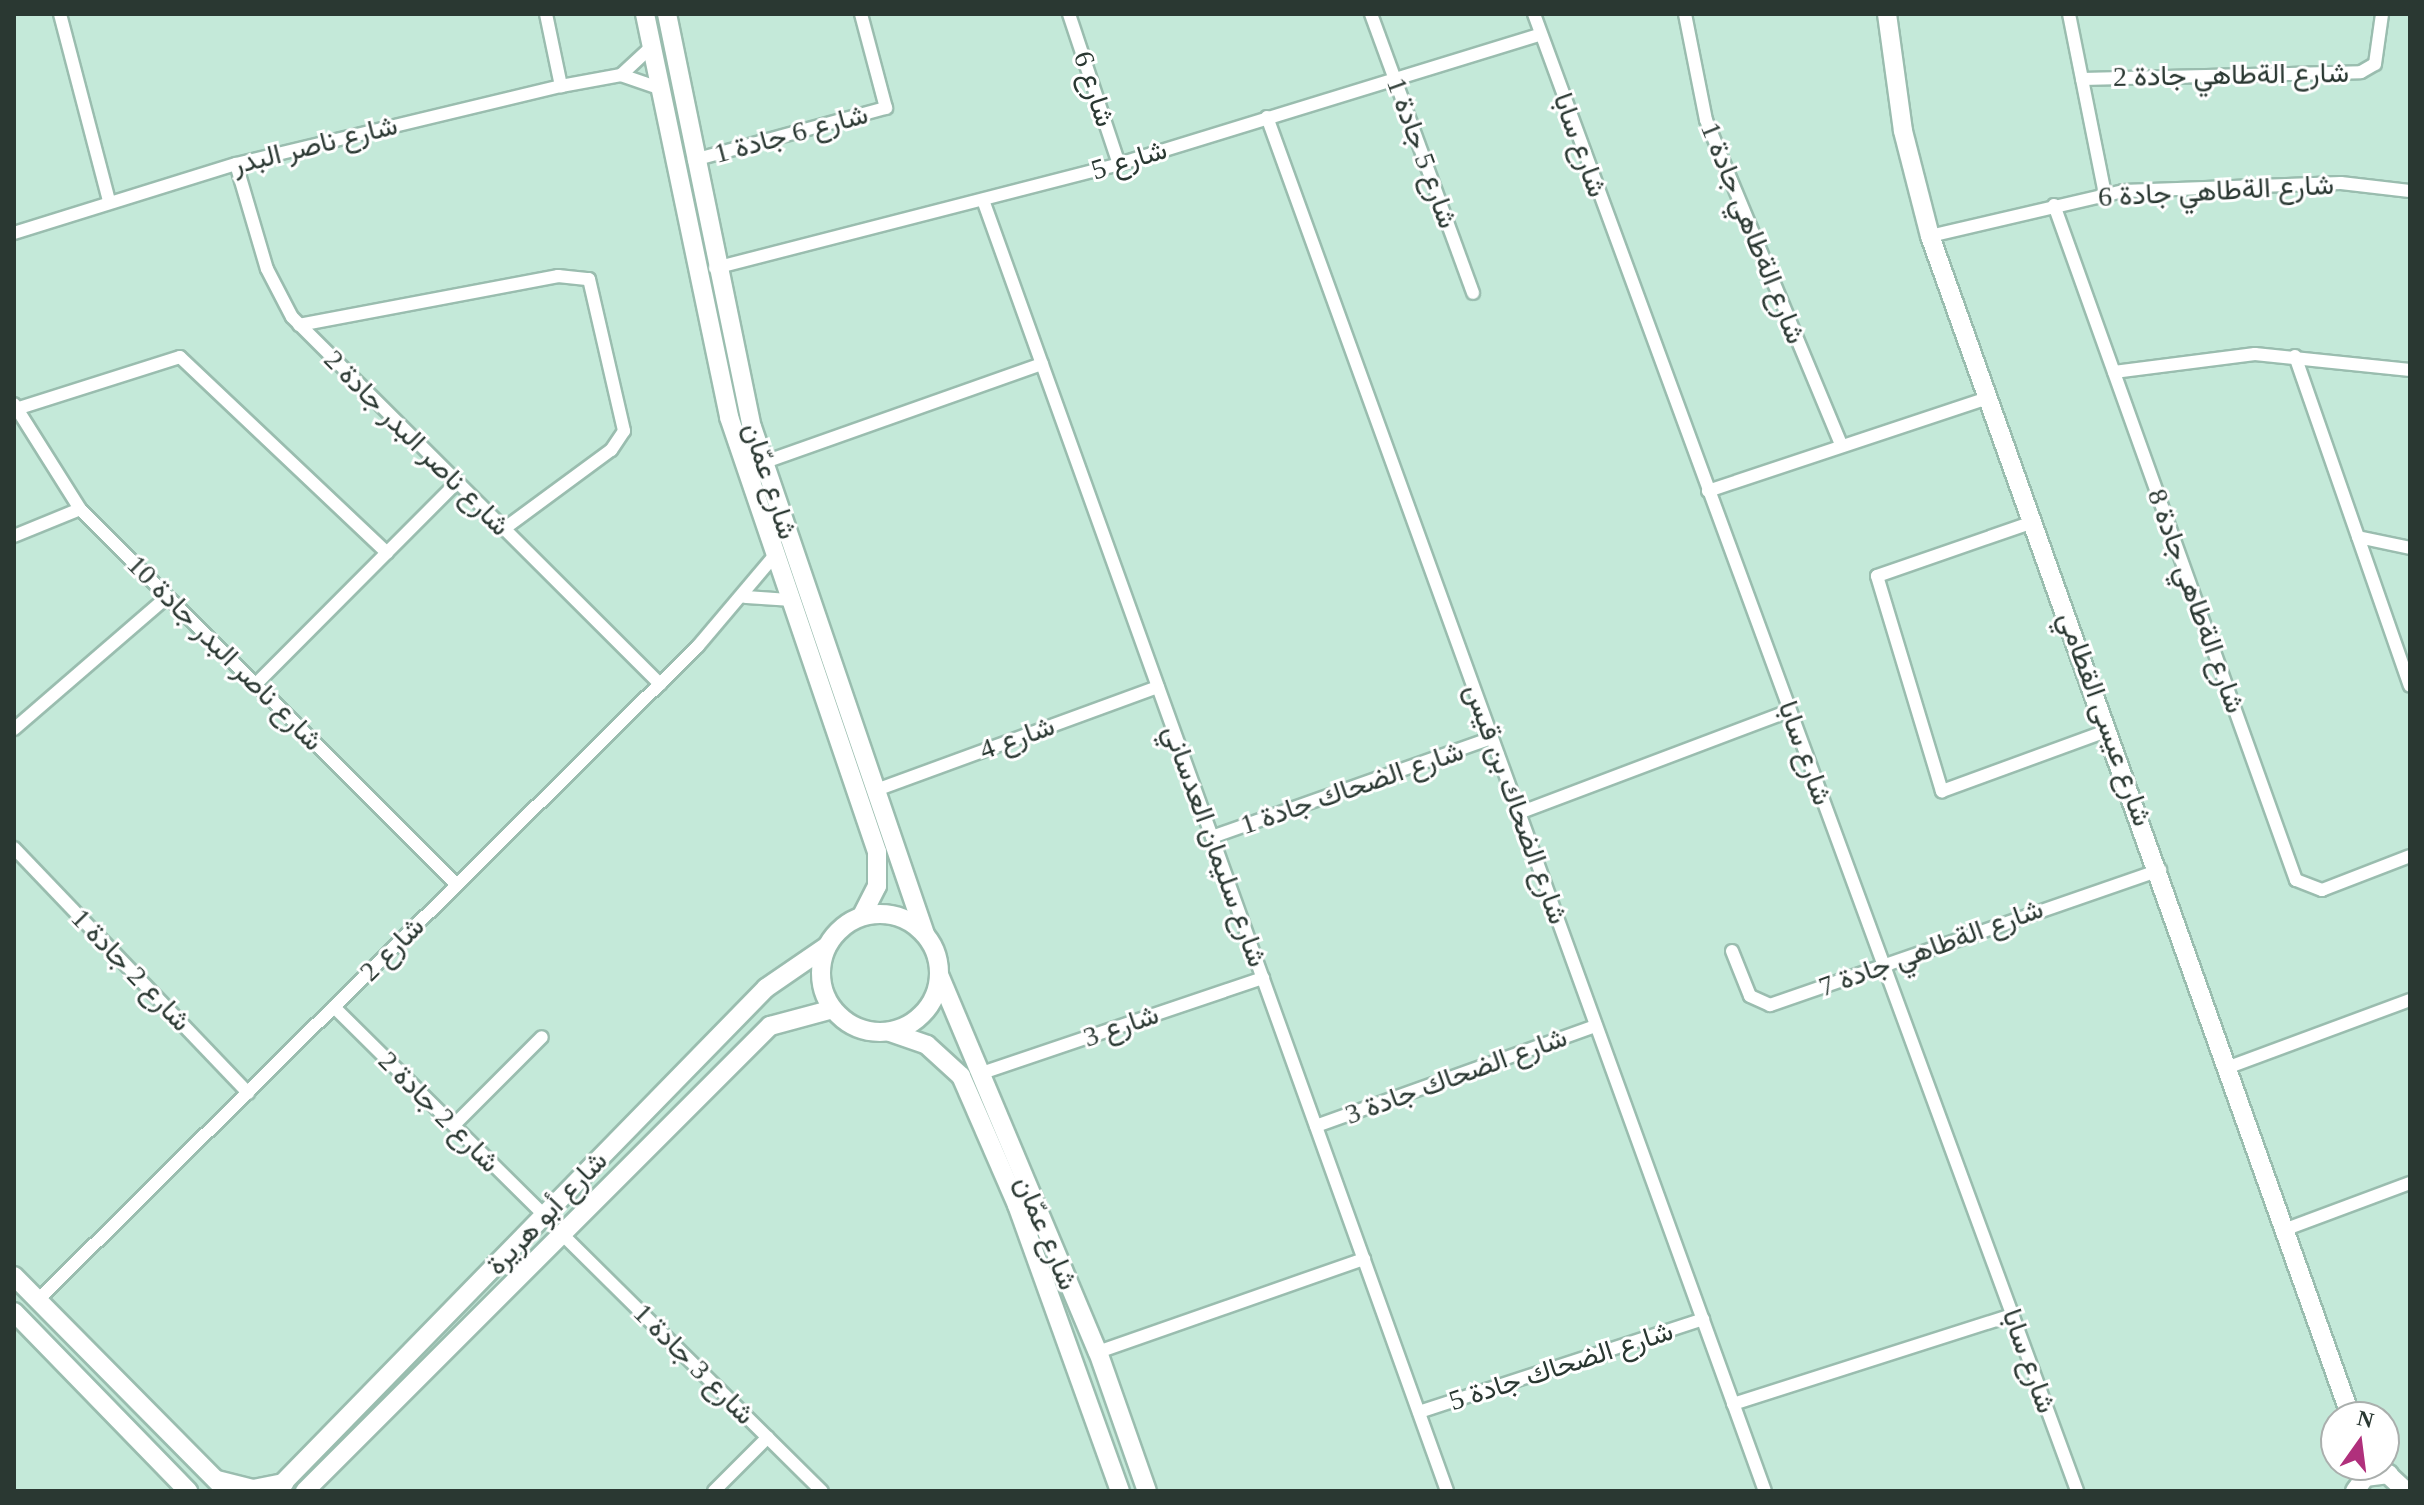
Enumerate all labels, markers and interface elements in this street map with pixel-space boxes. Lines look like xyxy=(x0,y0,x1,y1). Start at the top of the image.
street label: شارع 6 xyxy=(1066,47,1122,131)
street label: شارع الةطاهي جادة 2 xyxy=(2113,56,2349,94)
street label: شارع 5 جادة 1 xyxy=(1379,73,1465,233)
street label: شارع سابا xyxy=(1546,88,1614,202)
street label: شارع 6 جادة 1 xyxy=(710,97,872,171)
street label: شارع ناصر البدر xyxy=(229,108,401,182)
street label: شارع الةطاهي جادة 1 xyxy=(1693,117,1813,349)
street label: شارع 5 xyxy=(1087,133,1171,187)
street label: شارع الةطاهي جادة 6 xyxy=(2097,168,2335,214)
street label: شارع ناصر البدر جادة 2 xyxy=(317,343,517,543)
street label: شارع عمّان xyxy=(735,419,805,543)
street label: شارع الةطاهي جادة 8 xyxy=(2140,484,2252,718)
street label: شارع ناصر البدر جادة 10 xyxy=(120,548,330,758)
street label: شارع عيسى القطامي xyxy=(2051,607,2159,831)
street label: شارع الضحاك بن قيس xyxy=(1457,679,1575,929)
street label: شارع سابا xyxy=(1771,696,1839,810)
street label: شارع 4 xyxy=(975,709,1059,767)
street label: شارع سليمان العدساني xyxy=(1156,721,1274,971)
street label: شارع الضحاك جادة 1 xyxy=(1236,734,1468,842)
street label: شارع الةطاهي جادة 7 xyxy=(1814,892,2048,1004)
street label: شارع 2 جادة 1 xyxy=(64,902,198,1038)
street label: شارع 2 xyxy=(353,910,431,988)
street label: شارع 3 xyxy=(1079,998,1163,1054)
street label: شارع الضحاك جادة 3 xyxy=(1341,1020,1571,1132)
street label: شارع 2 جادة 2 xyxy=(371,1044,507,1180)
street label: شارع أبو هريرة xyxy=(480,1144,614,1282)
street label: شارع عمّان xyxy=(1007,1171,1085,1295)
street label: شارع 3 جادة 1 xyxy=(626,1296,762,1432)
street label: شارع سابا xyxy=(1995,1304,2063,1418)
street label: شارع الضحاك جادة 5 xyxy=(1445,1314,1677,1418)
north arrow xyxy=(2320,1401,2400,1481)
text: N xyxy=(2355,1405,2376,1433)

